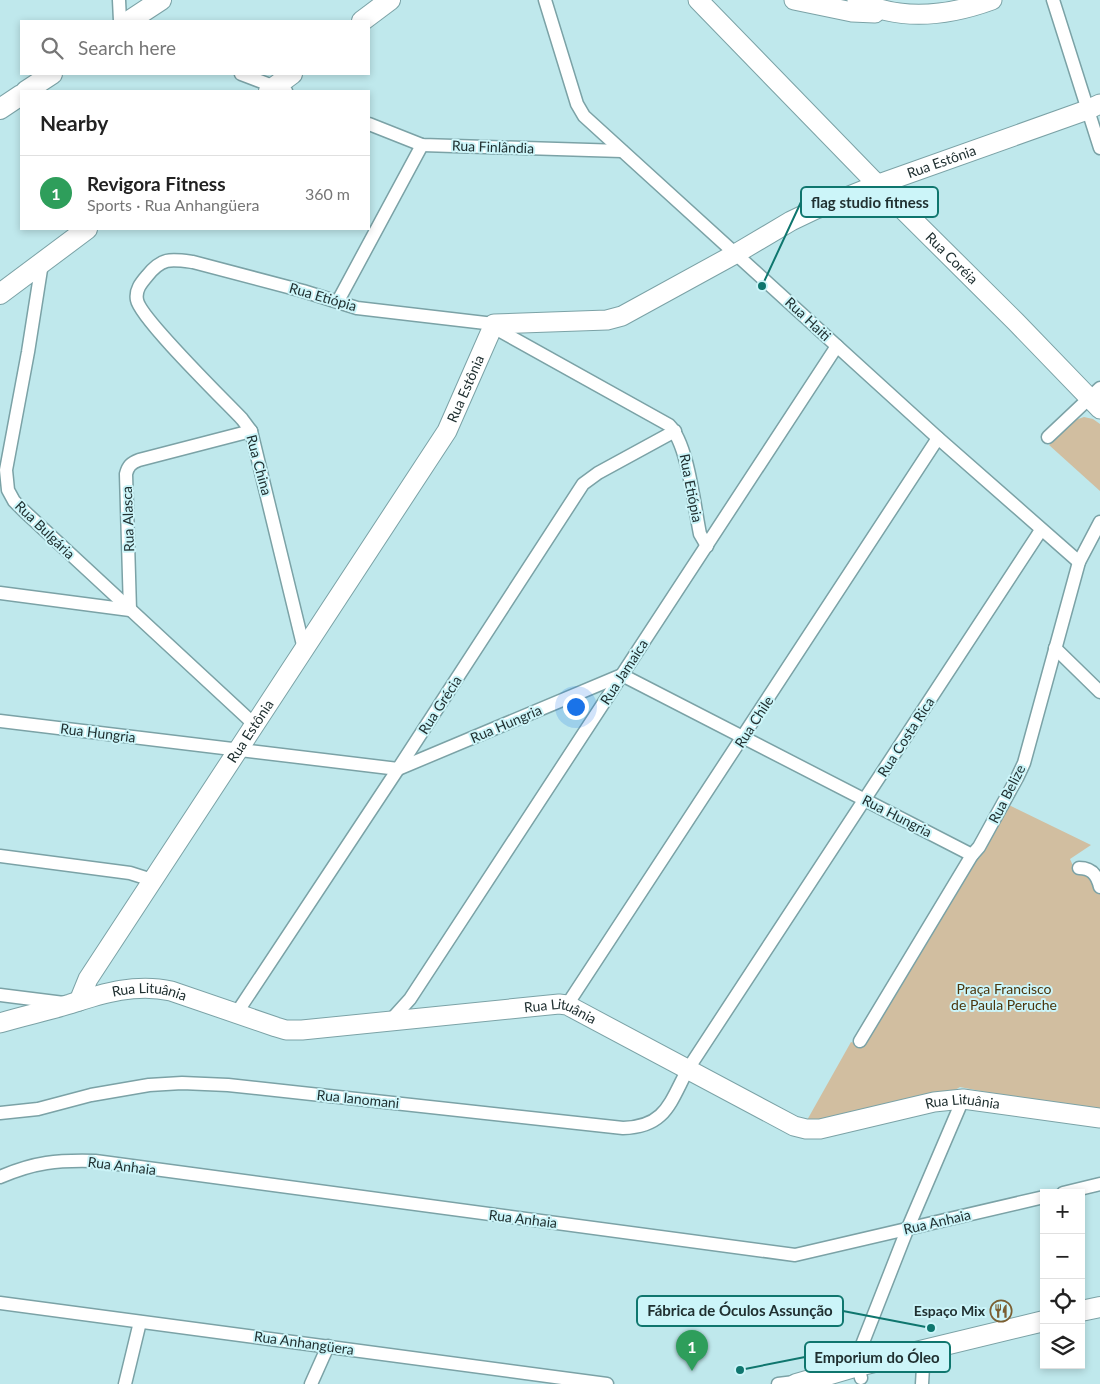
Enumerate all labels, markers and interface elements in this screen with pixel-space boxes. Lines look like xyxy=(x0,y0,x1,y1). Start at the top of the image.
search box xyxy=(20,20,370,75)
icon: search xyxy=(38,34,66,62)
text: Search here xyxy=(78,36,176,59)
text: Nearby xyxy=(40,110,108,135)
street label: Rua Finlândia xyxy=(452,137,534,156)
street label: Rua Estônia xyxy=(904,141,978,181)
text: Revigora Fitness xyxy=(87,172,226,195)
text: 1 xyxy=(51,184,61,203)
text: 360 m xyxy=(305,184,350,203)
callout: flag studio fitness xyxy=(801,187,938,217)
text: flag studio fitness xyxy=(811,193,929,211)
text: Sports · Rua Anhangüera xyxy=(87,195,259,214)
street label: Rua Coréia xyxy=(922,228,982,287)
street label: Rua Etiópia xyxy=(287,279,359,314)
street label: Rua Haiti xyxy=(782,293,835,344)
street label: Rua Estônia xyxy=(443,352,487,425)
street label: Rua China xyxy=(243,433,276,497)
street label: Rua Etiópia xyxy=(677,452,706,524)
street label: Rua Alasca xyxy=(118,486,137,552)
street label: Rua Bulgária xyxy=(12,497,79,562)
street label: Rua Jamaica xyxy=(596,636,651,708)
street label: Rua Grécia xyxy=(414,672,465,737)
street label: Rua Chile xyxy=(731,693,777,751)
your location xyxy=(563,694,589,720)
street label: Rua Costa Rica xyxy=(874,694,938,780)
street label: Rua Estônia xyxy=(223,696,277,766)
street label: Rua Hungria xyxy=(468,701,544,746)
street label: Rua Hungria xyxy=(59,719,137,746)
street label: Rua Belize xyxy=(985,762,1029,826)
street label: Rua Hungria xyxy=(860,791,935,840)
street label: Rua Lituânia xyxy=(110,979,189,1004)
park label: Praça Francisco de Paula Peruche xyxy=(951,980,1057,1013)
street label: Rua Lituânia xyxy=(523,995,600,1027)
street label: Rua Ianomani xyxy=(316,1086,400,1111)
street label: Rua Lituânia xyxy=(923,1090,1001,1112)
street label: Rua Anhaia xyxy=(87,1153,157,1178)
map controls xyxy=(1040,1189,1085,1369)
button: + xyxy=(1040,1189,1085,1234)
street label: Rua Anhaia xyxy=(901,1205,972,1238)
street label: Rua Anhaia xyxy=(488,1206,558,1231)
button: − xyxy=(1040,1234,1085,1279)
button: locate xyxy=(1040,1279,1085,1324)
callout: Fábrica de Óculos Assunção xyxy=(637,1296,843,1326)
restaurant icon: Espaço Mix xyxy=(989,1299,1013,1323)
text: Fábrica de Óculos Assunção xyxy=(647,1301,833,1319)
place label: Espaço Mix xyxy=(914,1302,986,1319)
button: layers xyxy=(1040,1324,1085,1369)
street label: Rua Anhangüera xyxy=(253,1327,355,1358)
pin: 1 xyxy=(676,1330,708,1371)
callout: Emporium do Óleo xyxy=(805,1342,950,1372)
text: Emporium do Óleo xyxy=(814,1348,940,1366)

